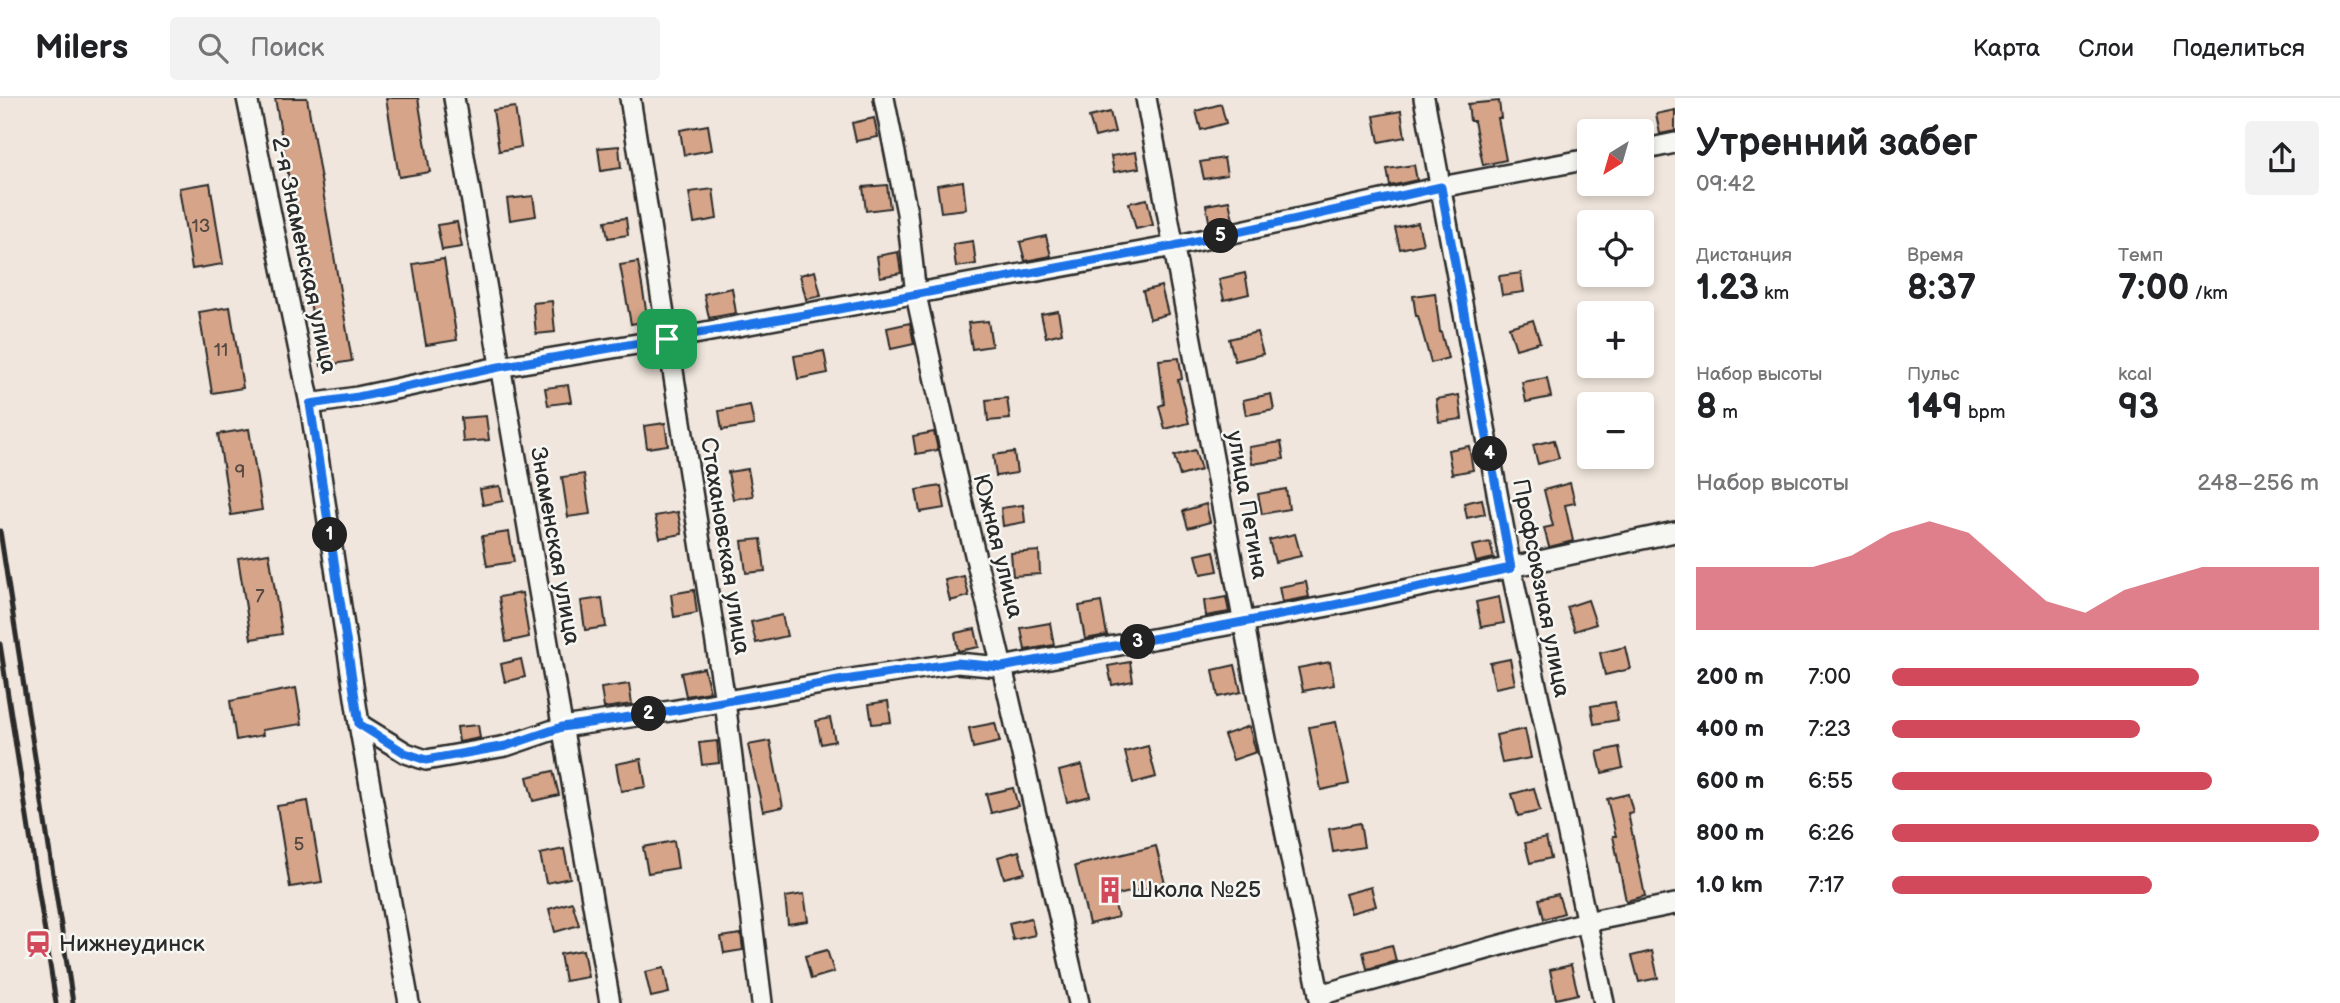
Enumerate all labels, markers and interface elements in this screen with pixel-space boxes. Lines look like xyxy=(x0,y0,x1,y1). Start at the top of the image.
search box xyxy=(170,17,660,80)
text: Milers xyxy=(35,28,128,68)
icon: search xyxy=(194,29,232,67)
text: Поиск xyxy=(250,33,324,64)
text: Карта xyxy=(1973,34,2040,63)
text: Слои xyxy=(2078,34,2134,63)
text: Поделиться xyxy=(2172,34,2305,63)
north arrow xyxy=(1577,119,1654,196)
map controls xyxy=(1577,119,1654,469)
text: Утренний забег xyxy=(1696,121,1978,166)
button: share xyxy=(2245,121,2319,195)
street label: 2-я Знаменская улица xyxy=(265,134,343,376)
text: 09:42 xyxy=(1696,170,1755,198)
button: locate xyxy=(1577,210,1654,287)
house number: 13 xyxy=(191,215,211,238)
pin: 5 xyxy=(1204,218,1238,254)
text: 5 xyxy=(1215,224,1226,247)
text: Дистанция xyxy=(1696,244,1792,267)
text: Время xyxy=(1907,244,1963,267)
text: Темп xyxy=(2118,244,2163,267)
text: 1.23 xyxy=(1696,267,1759,310)
text: 8:37 xyxy=(1907,267,1976,310)
text: 7:00 xyxy=(2118,267,2189,310)
text: km xyxy=(1759,282,1789,305)
text: /km xyxy=(2189,282,2228,305)
button: + xyxy=(1577,301,1654,378)
pin xyxy=(637,309,697,369)
icon: arrive xyxy=(648,320,686,358)
house number: 11 xyxy=(214,339,228,362)
text: Набор высоты xyxy=(1696,363,1822,386)
text: Пульс xyxy=(1907,363,1960,386)
text: kcal xyxy=(2118,363,2152,386)
text: 8 xyxy=(1696,386,1717,429)
text: 149 xyxy=(1907,386,1963,429)
text: 93 xyxy=(2118,386,2159,429)
button: − xyxy=(1577,392,1654,469)
text: m xyxy=(1717,401,1738,424)
text: bpm xyxy=(1963,401,2005,424)
street label: улица Петина xyxy=(1220,429,1274,582)
street label: Стахановская улица xyxy=(694,435,756,657)
pin: 4 xyxy=(1472,436,1508,472)
text: 4 xyxy=(1484,442,1495,465)
street label: Знаменская улица xyxy=(524,445,586,648)
house number: 9 xyxy=(235,461,245,484)
text: Набор высоты xyxy=(1696,469,1849,497)
text: 248–256 m xyxy=(2197,469,2319,497)
street label: Южная улица xyxy=(967,471,1030,621)
street label: Профсоюзная улица xyxy=(1506,476,1576,700)
pin: 1 xyxy=(312,518,348,552)
text: 1 xyxy=(326,523,334,546)
house number: 7 xyxy=(255,585,265,608)
pin: 3 xyxy=(1120,624,1156,660)
text: 3 xyxy=(1132,630,1143,653)
text: 200 m xyxy=(1696,663,1764,691)
text: 7:00 xyxy=(1808,663,1851,691)
pin: 2 xyxy=(632,696,666,732)
text: 2 xyxy=(643,702,654,725)
text: 400 m xyxy=(1696,715,1764,743)
text: 7:23 xyxy=(1808,715,1851,743)
text: 600 m xyxy=(1696,767,1764,795)
text: 6:55 xyxy=(1808,767,1853,795)
text: 800 m xyxy=(1696,819,1764,847)
text: 6:26 xyxy=(1808,819,1854,847)
house number: 5 xyxy=(294,833,305,856)
text: 1.0 km xyxy=(1696,871,1763,899)
text: 7:17 xyxy=(1808,871,1844,899)
building icon: Школа №25 xyxy=(1095,875,1125,905)
place label: Школа №25 xyxy=(1131,876,1261,904)
station icon: Нижнеудинск xyxy=(23,929,53,959)
place label: Нижнеудинск xyxy=(59,930,205,958)

